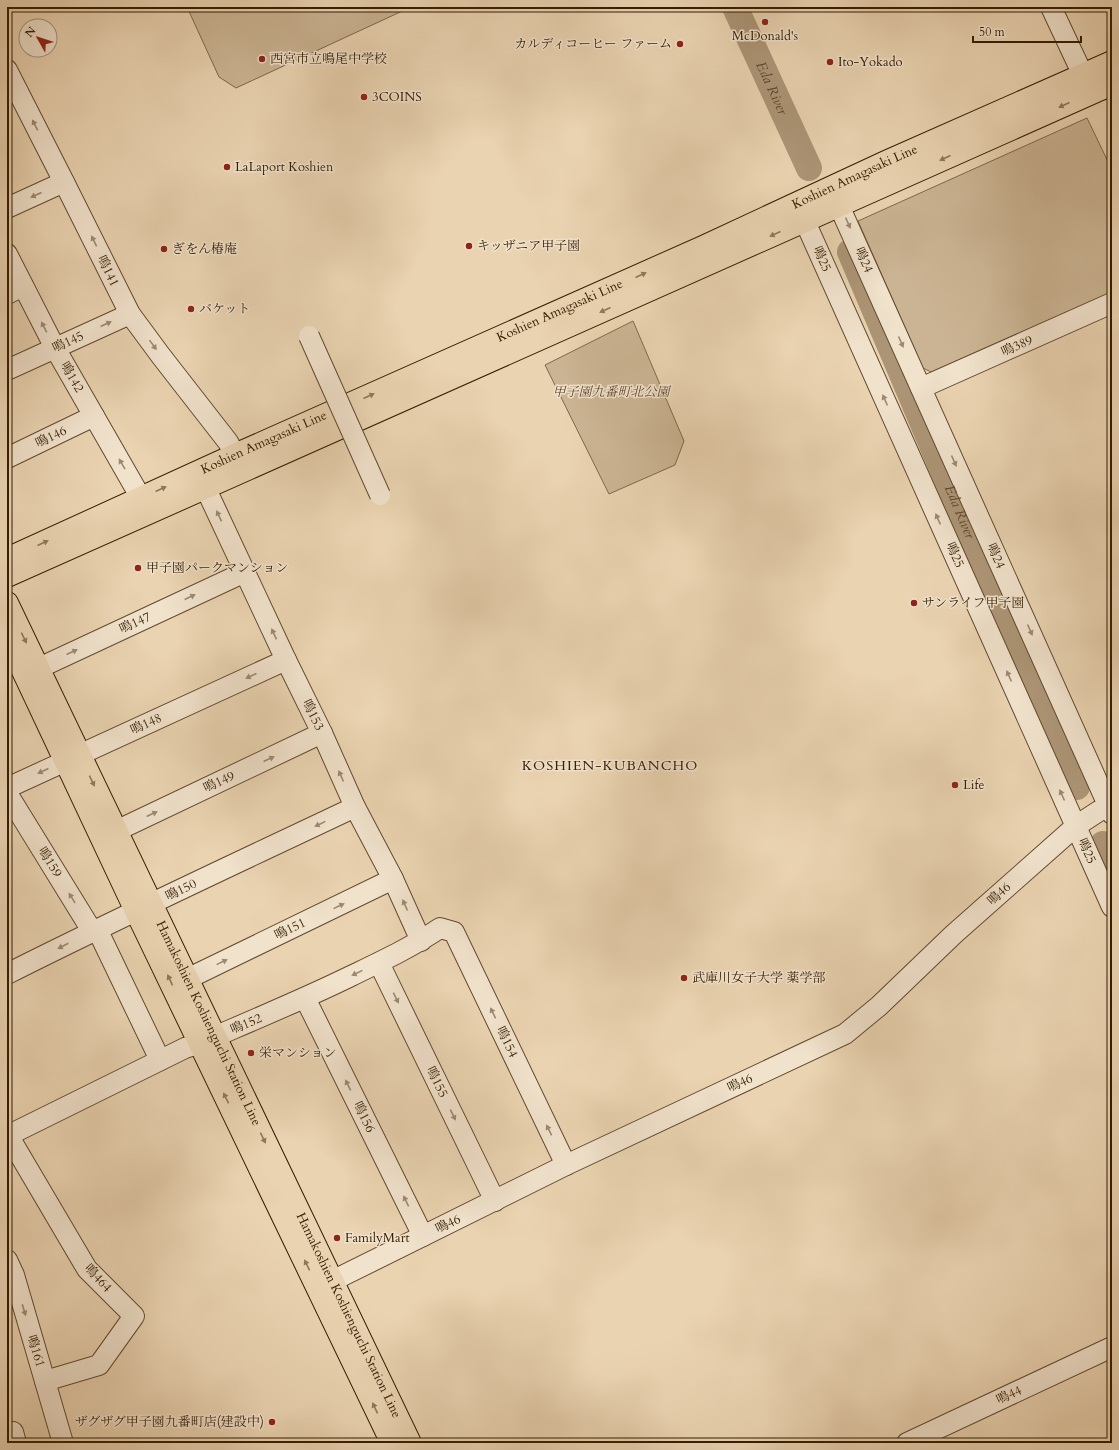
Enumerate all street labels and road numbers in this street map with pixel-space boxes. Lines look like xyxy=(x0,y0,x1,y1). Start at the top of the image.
street label: Koshien Amagasaki Line xyxy=(789,140,921,213)
street label: 鳴25 xyxy=(808,243,836,275)
street label: 鳴24 xyxy=(850,244,878,276)
street label: 鳴141 xyxy=(93,252,123,290)
street label: Koshien Amagasaki Line xyxy=(494,275,626,347)
street label: 鳴145 xyxy=(49,327,87,357)
street label: 鳴389 xyxy=(998,331,1036,361)
street label: 鳴142 xyxy=(56,358,88,396)
street label: Koshien Amagasaki Line xyxy=(198,406,330,478)
street label: 鳴146 xyxy=(32,422,70,452)
street label: 鳴25 xyxy=(941,539,969,571)
street label: 鳴24 xyxy=(982,540,1010,572)
street label: 鳴147 xyxy=(116,608,154,638)
street label: 鳴153 xyxy=(298,696,328,734)
street label: 鳴148 xyxy=(127,709,165,739)
street label: 鳴149 xyxy=(200,767,238,797)
street label: 鳴25 xyxy=(1073,835,1101,867)
street label: 鳴159 xyxy=(34,843,67,881)
street label: 鳴150 xyxy=(162,875,200,905)
street label: 鳴46 xyxy=(983,878,1015,909)
street label: 鳴151 xyxy=(271,914,309,944)
street label: Hamakoshien Koshienguchi Station Line xyxy=(152,918,266,1129)
street label: 鳴152 xyxy=(227,1009,265,1039)
street label: 鳴154 xyxy=(492,1023,522,1061)
street label: 鳴155 xyxy=(422,1063,452,1101)
street label: 鳴46 xyxy=(724,1069,756,1097)
street label: 鳴156 xyxy=(349,1098,379,1136)
street label: Hamakoshien Koshienguchi Station Line xyxy=(292,1210,406,1421)
street label: 鳴46 xyxy=(432,1210,464,1238)
street label: 鳴464 xyxy=(80,1260,116,1296)
street label: 鳴161 xyxy=(23,1333,49,1369)
street label: 鳴44 xyxy=(993,1381,1025,1409)

